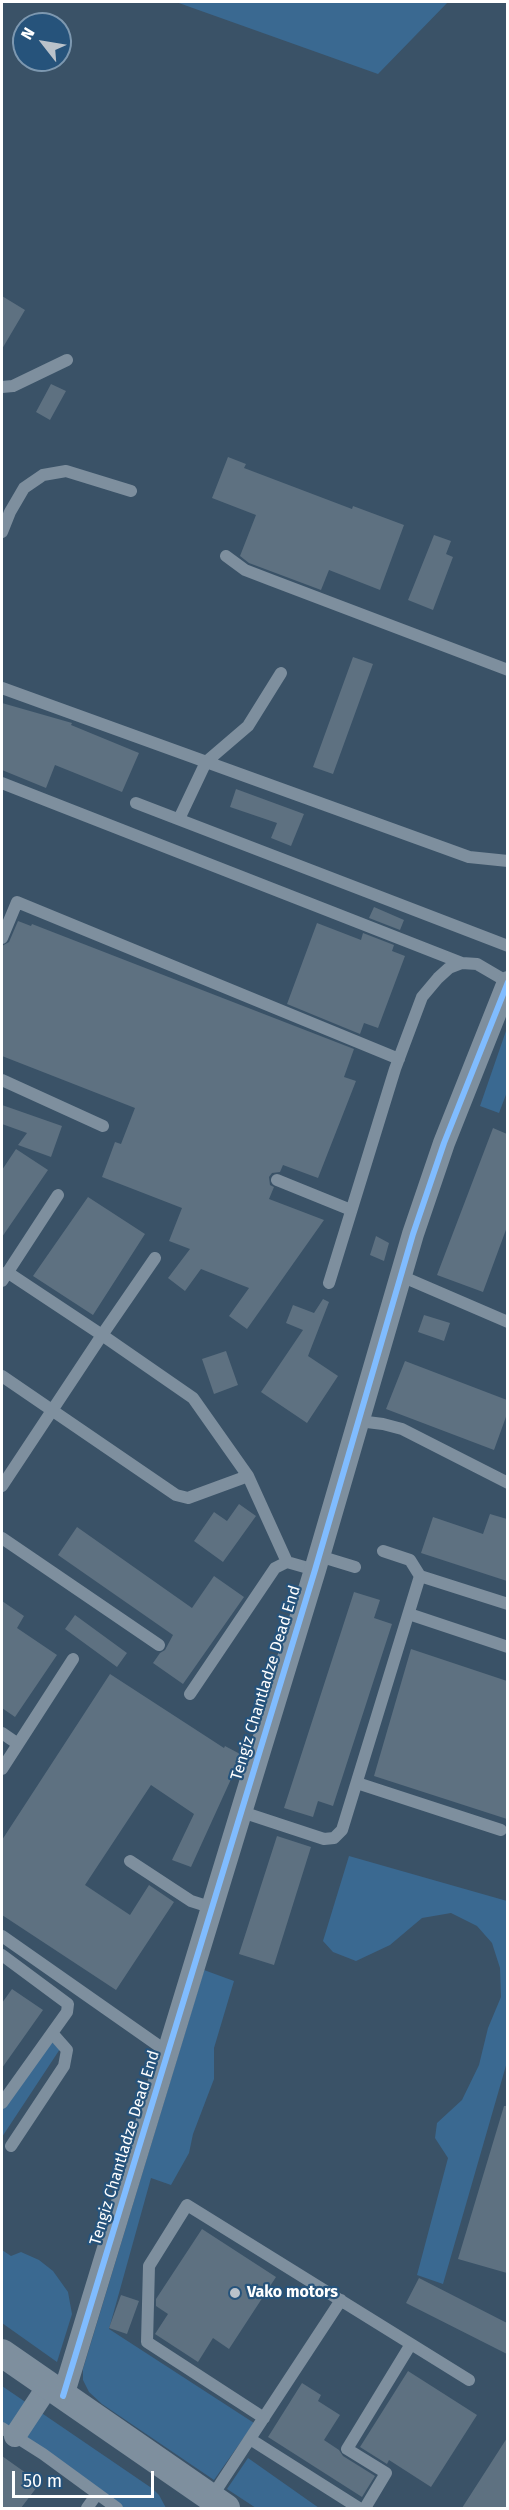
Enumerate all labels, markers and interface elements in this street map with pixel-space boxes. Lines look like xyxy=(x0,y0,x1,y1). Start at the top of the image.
north arrow xyxy=(12,12,72,72)
text: N xyxy=(17,24,39,43)
street label: Tengiz Chantladze Dead End xyxy=(227,1583,305,1783)
street label: Tengiz Chantladze Dead End xyxy=(86,2048,164,2248)
place label: Vako motors xyxy=(247,2283,338,2303)
marker: Vako motors xyxy=(228,2286,242,2300)
scale bar xyxy=(15,2459,158,2497)
text: 50 m xyxy=(23,2470,62,2492)

